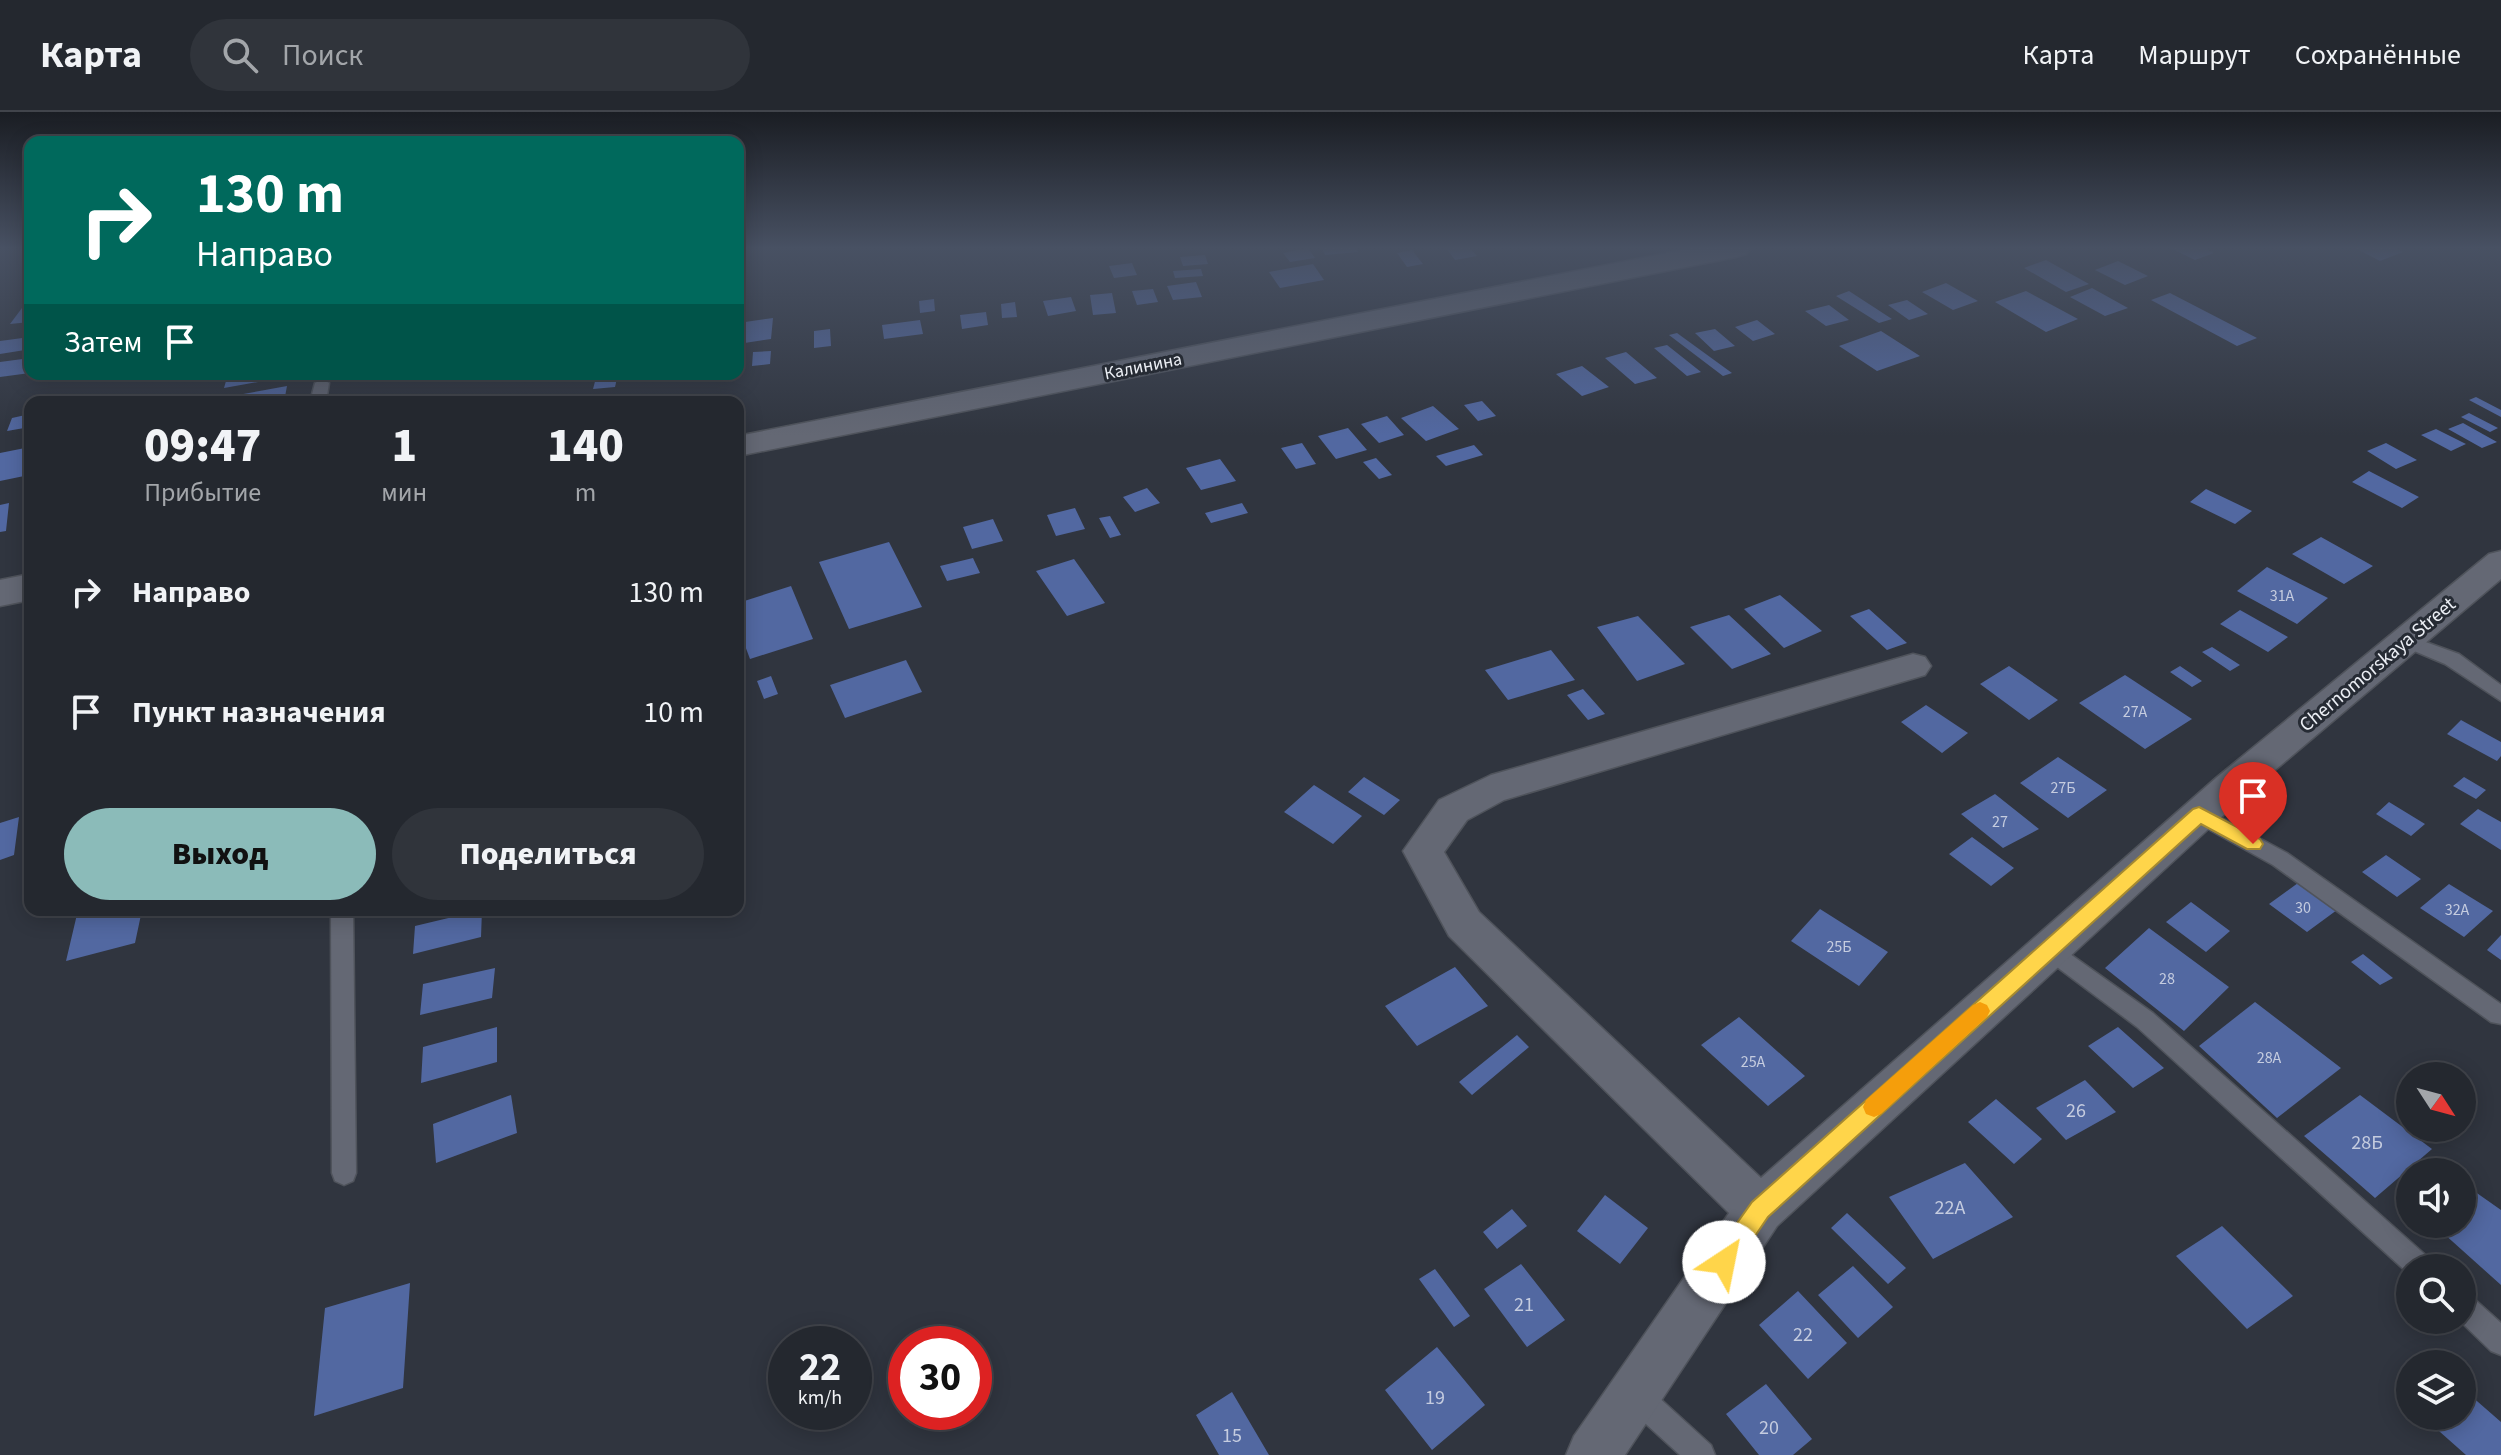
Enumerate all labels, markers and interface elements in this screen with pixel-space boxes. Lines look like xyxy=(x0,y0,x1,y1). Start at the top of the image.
search box xyxy=(190,19,750,91)
text: Карта xyxy=(40,28,142,82)
icon: search xyxy=(218,33,262,77)
text: Поиск xyxy=(282,34,363,77)
text: Карта xyxy=(2023,35,2094,75)
text: Маршрут xyxy=(2138,35,2251,75)
text: Сохранённые xyxy=(2295,35,2461,75)
text: 130 m xyxy=(196,155,344,234)
icon: right xyxy=(64,168,168,272)
text: Направо xyxy=(196,229,333,280)
icon: arrive xyxy=(158,320,202,364)
text: Затем xyxy=(64,321,142,364)
street label: Калинина xyxy=(1102,347,1184,386)
text: 09:47 xyxy=(144,412,261,480)
text: 1 xyxy=(391,412,417,480)
text: 140 xyxy=(547,412,624,480)
text: Прибытие xyxy=(144,474,261,511)
text: мин xyxy=(381,474,427,511)
text: m xyxy=(575,474,596,511)
icon: right xyxy=(64,570,108,614)
text: Направо xyxy=(132,571,250,614)
text: 130 m xyxy=(628,571,704,614)
house number: 31А xyxy=(2270,585,2295,607)
street label: Chernomorskaya Street xyxy=(2293,591,2462,739)
icon: arrive xyxy=(64,690,108,734)
text: Пункт назначения xyxy=(132,691,386,734)
text: 10 m xyxy=(643,691,704,734)
house number: 27А xyxy=(2123,701,2148,723)
pin xyxy=(2219,762,2287,844)
icon: arrive xyxy=(2231,774,2275,818)
house number: 27Б xyxy=(2050,777,2076,799)
button: Выход xyxy=(64,808,376,900)
button: Поделиться xyxy=(392,808,704,900)
house number: 27 xyxy=(1992,811,2008,833)
house number: 30 xyxy=(2295,897,2311,919)
house number: 32А xyxy=(2445,899,2470,921)
house number: 25Б xyxy=(1826,936,1852,958)
house number: 28 xyxy=(2159,968,2175,990)
house number: 28А xyxy=(2257,1047,2282,1069)
house number: 25А xyxy=(1741,1051,1766,1073)
north arrow xyxy=(2396,1062,2476,1142)
map controls xyxy=(2396,1062,2476,1430)
house number: 26 xyxy=(2066,1097,2086,1125)
house number: 28Б xyxy=(2351,1129,2383,1157)
button: sound xyxy=(2396,1158,2476,1238)
house number: 22А xyxy=(1935,1194,1965,1222)
position arrow xyxy=(1682,1220,1766,1304)
button: search xyxy=(2396,1254,2476,1334)
house number: 21 xyxy=(1514,1291,1534,1319)
house number: 22 xyxy=(1793,1321,1813,1349)
speed limit sign: 30 xyxy=(888,1326,992,1430)
text: 22 xyxy=(799,1339,841,1396)
button: layers xyxy=(2396,1350,2476,1430)
text: km/h xyxy=(798,1384,842,1412)
house number: 19 xyxy=(1425,1384,1445,1412)
house number: 20 xyxy=(1759,1414,1779,1442)
house number: 15 xyxy=(1222,1422,1242,1450)

